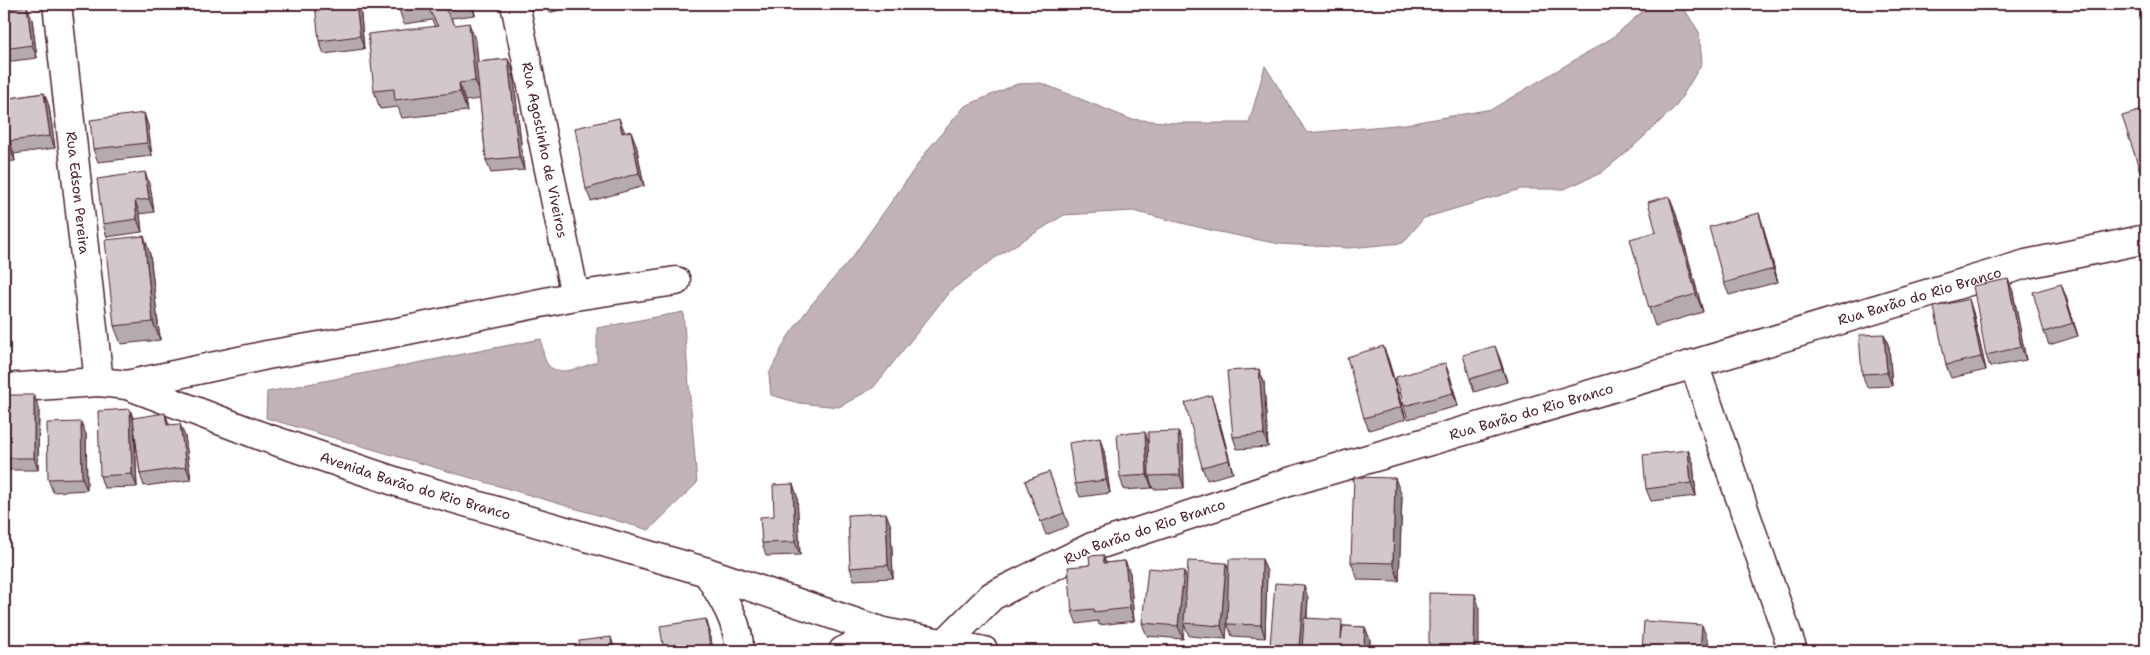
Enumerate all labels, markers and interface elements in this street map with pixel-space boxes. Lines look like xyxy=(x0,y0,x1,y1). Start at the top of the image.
street label: Rua Agostinho de Viveiros xyxy=(518,60,572,240)
street label: Rua Edson Pereira xyxy=(62,131,94,255)
street label: Rua Barão do Rio Branco xyxy=(1836,263,2003,329)
street label: Rua Barão do Rio Branco xyxy=(1447,379,1615,444)
street label: Avenida Barão do Rio Branco xyxy=(318,448,513,524)
street label: Rua Barão do Rio Branco xyxy=(1061,495,1228,568)

